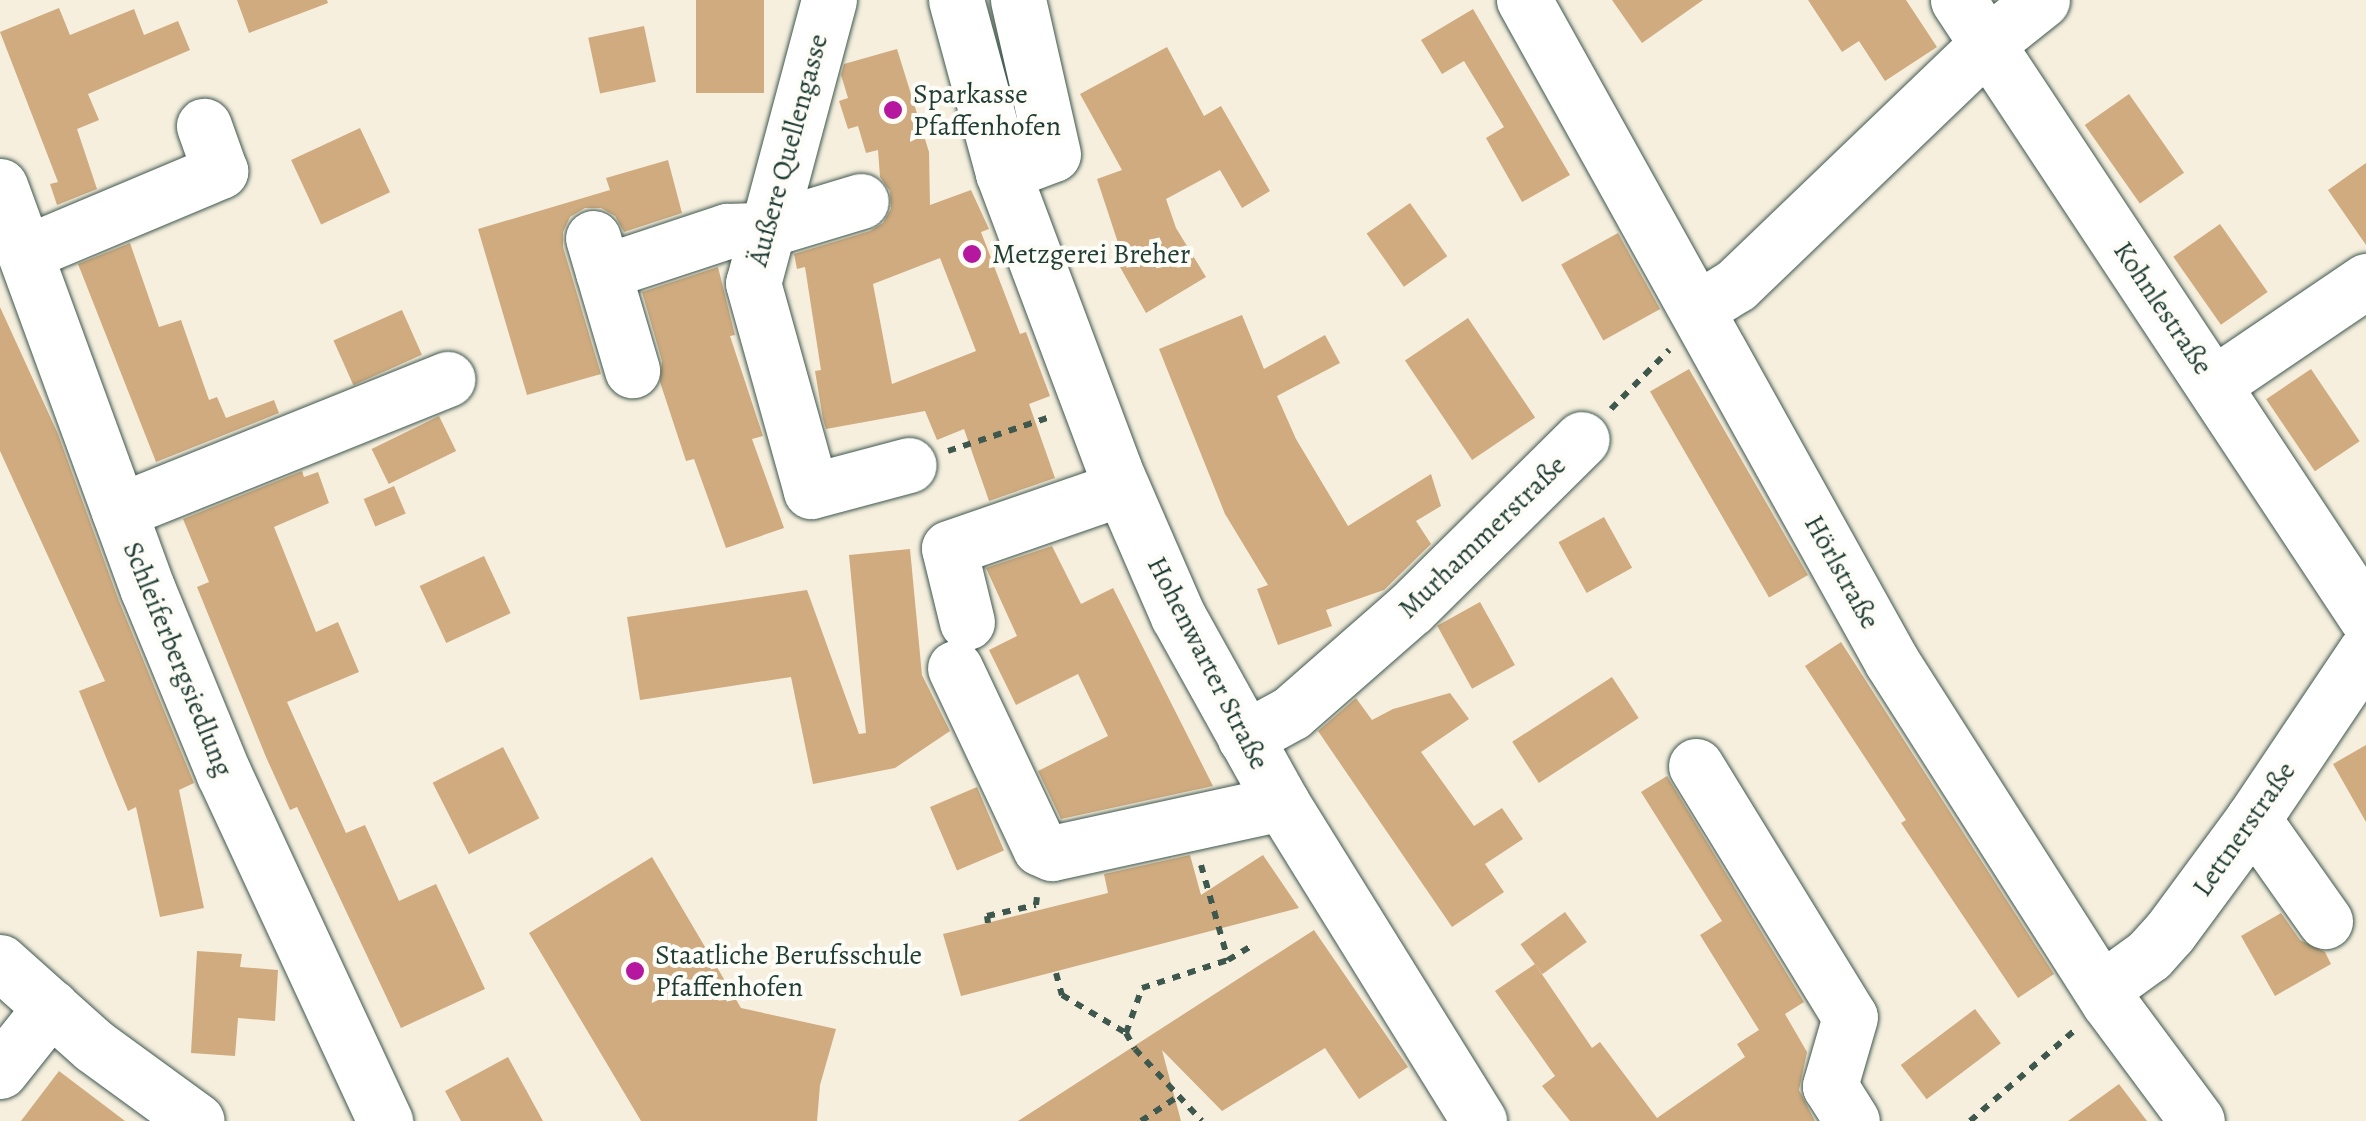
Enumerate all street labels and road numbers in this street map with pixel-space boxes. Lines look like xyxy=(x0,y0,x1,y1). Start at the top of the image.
street label: Äußere Quellengasse xyxy=(741,30,835,270)
street label: Kohnlestraße xyxy=(2106,235,2220,381)
street label: Murhammerstraße xyxy=(1391,449,1573,625)
street label: Hörlstraße xyxy=(1797,509,1887,635)
street label: Schleiferbergsiedlung xyxy=(116,537,240,781)
street label: Hohenwarter Straße xyxy=(1140,551,1276,775)
street label: Lettnerstraße xyxy=(2185,755,2303,903)

